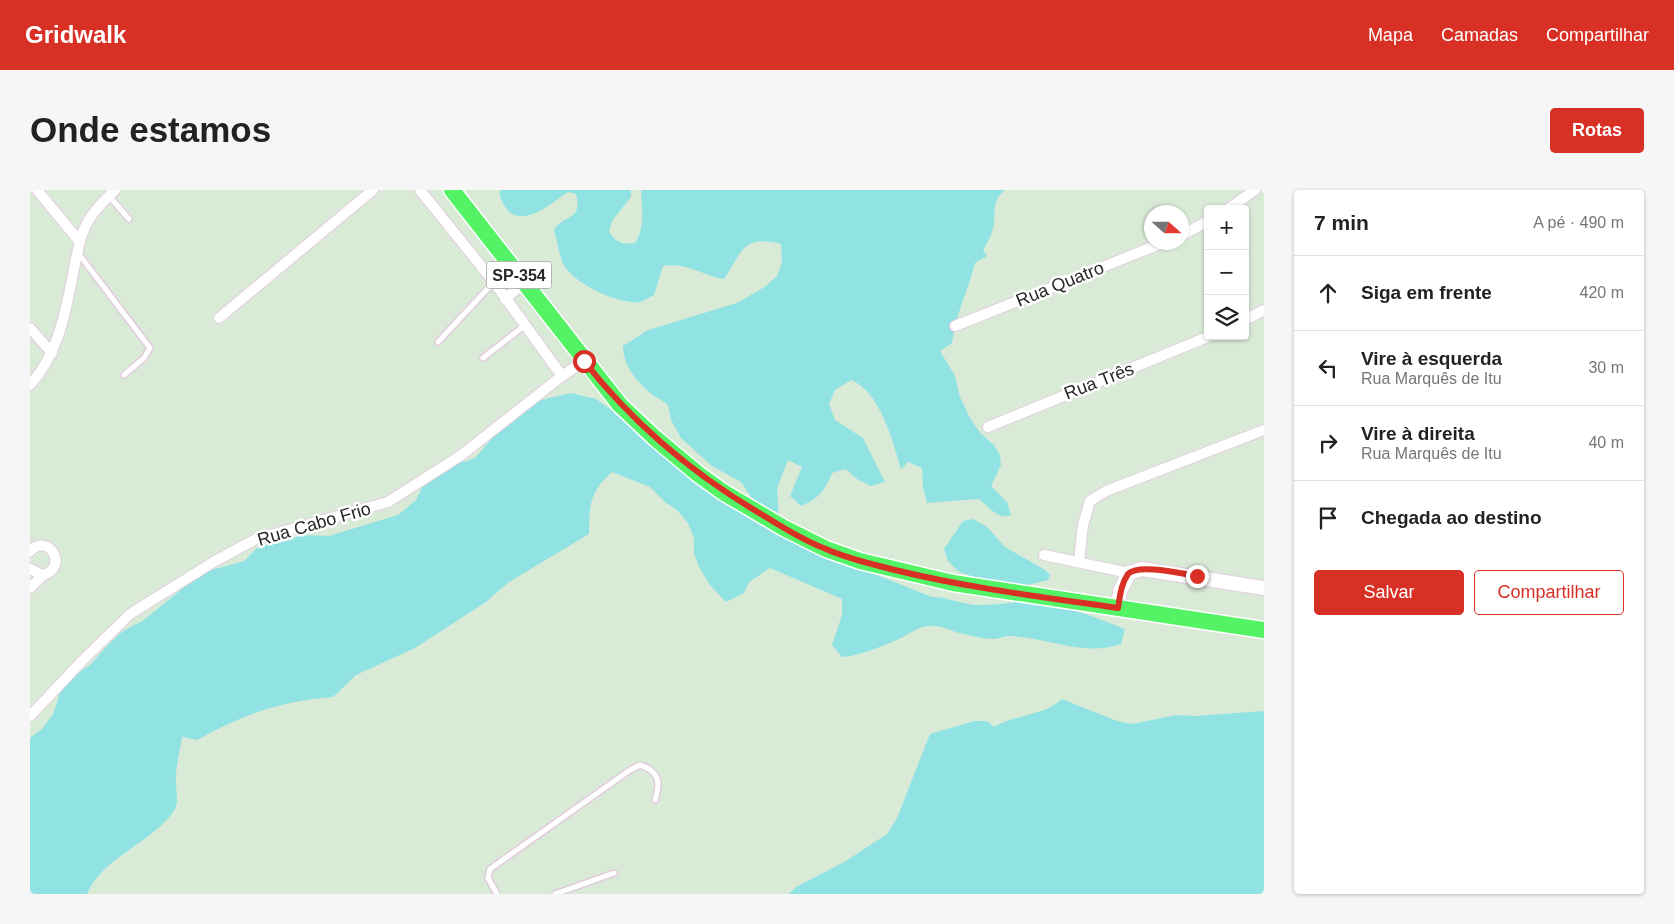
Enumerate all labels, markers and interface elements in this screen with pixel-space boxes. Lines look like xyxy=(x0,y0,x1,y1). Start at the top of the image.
text: Gridwalk xyxy=(25,21,126,48)
text: Mapa xyxy=(1368,25,1413,45)
text: Camadas xyxy=(1441,25,1518,45)
text: Compartilhar xyxy=(1546,25,1649,45)
button: Rotas xyxy=(1550,108,1644,153)
text: Onde estamos xyxy=(30,110,271,149)
north arrow xyxy=(1144,205,1189,250)
map controls xyxy=(1204,205,1249,340)
button: + xyxy=(1204,205,1249,250)
text: 7 min xyxy=(1314,211,1369,234)
text: A pé · 490 m xyxy=(1533,214,1624,231)
button: − xyxy=(1204,250,1249,295)
street label: Rua Quatro xyxy=(1013,257,1107,311)
road number: SP-354 xyxy=(486,262,552,288)
icon: ahead xyxy=(1314,279,1342,307)
text: Siga em frente xyxy=(1361,282,1492,303)
text: 420 m xyxy=(1580,284,1624,301)
button: layers xyxy=(1204,295,1249,340)
text: Vire à esquerda xyxy=(1361,348,1502,369)
route start xyxy=(573,350,596,373)
icon: left xyxy=(1314,354,1342,382)
street label: Rua Três xyxy=(1061,359,1137,403)
text: 30 m xyxy=(1588,359,1624,376)
text: Rua Marquês de Itu xyxy=(1361,370,1502,387)
text: Vire à direita xyxy=(1361,423,1475,444)
icon: right xyxy=(1314,429,1342,457)
text: 40 m xyxy=(1588,434,1624,451)
text: Rua Marquês de Itu xyxy=(1361,445,1502,462)
street label: Rua Cabo Frio xyxy=(255,498,373,550)
icon: arrive xyxy=(1314,504,1342,532)
text: Chegada ao destino xyxy=(1361,507,1542,528)
route end xyxy=(1186,565,1209,588)
button: Salvar xyxy=(1314,570,1464,615)
button: Compartilhar xyxy=(1474,570,1624,615)

